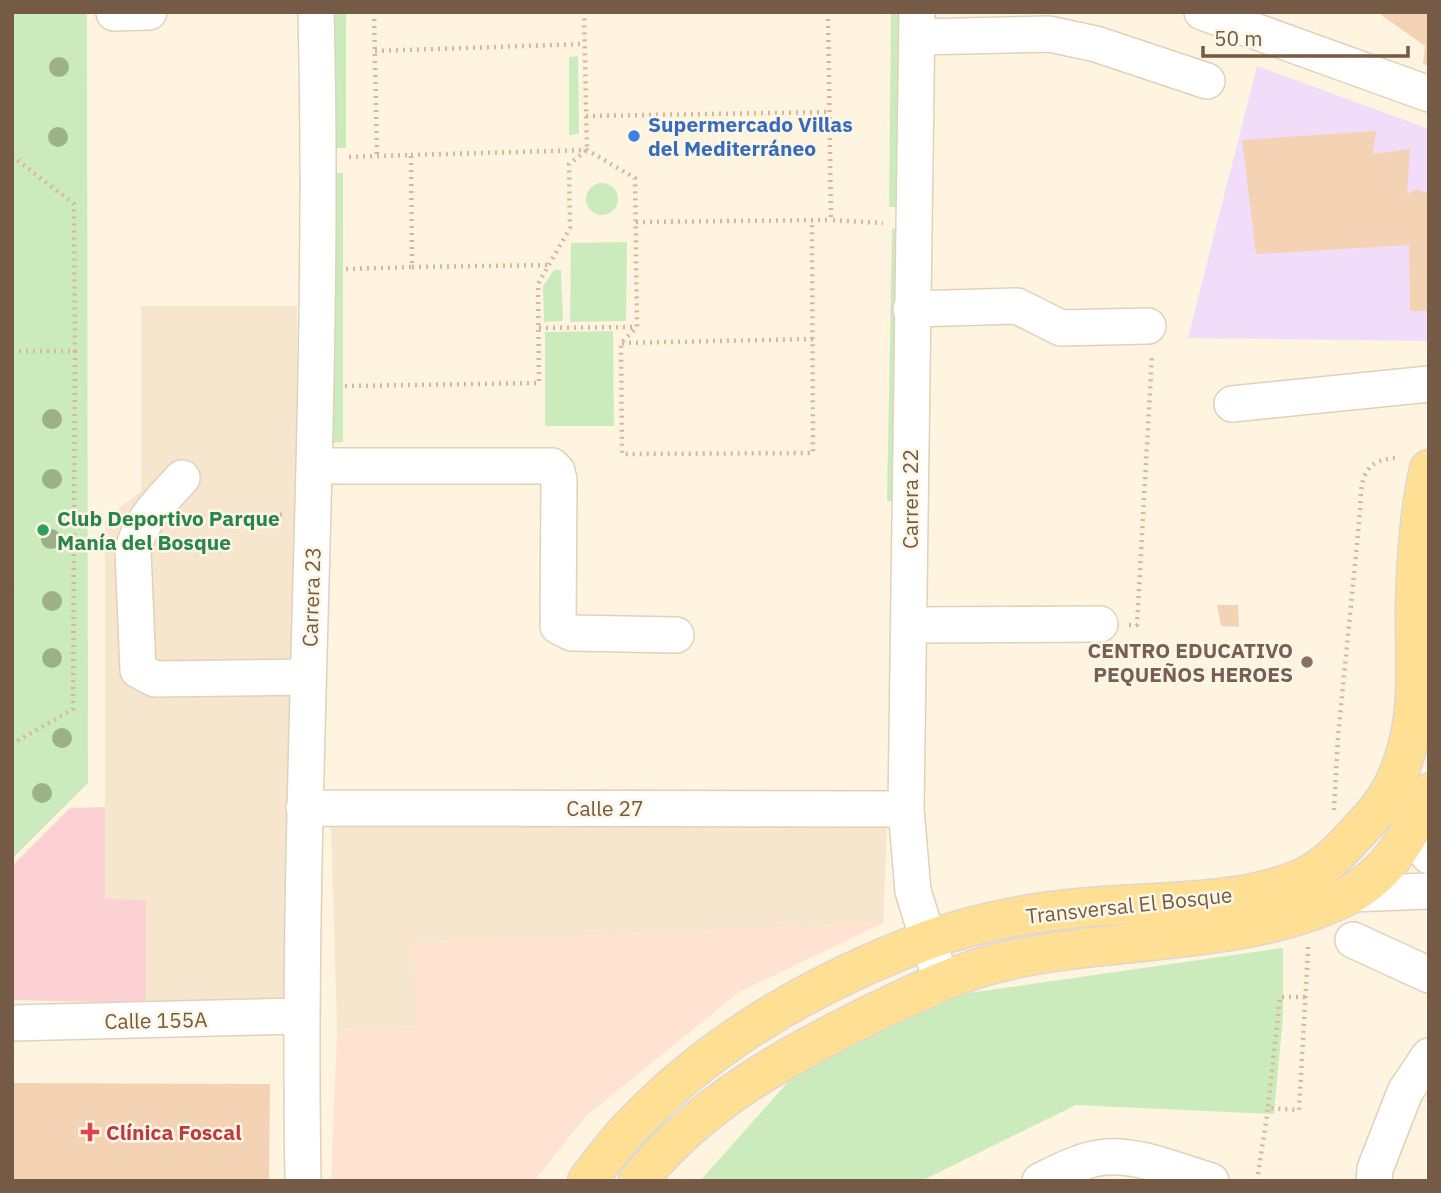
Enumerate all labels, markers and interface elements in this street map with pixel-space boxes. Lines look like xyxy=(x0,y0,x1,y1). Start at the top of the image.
scale bar xyxy=(1203,14,1408,58)
text: 50 m xyxy=(1214,24,1263,52)
place label: Supermercado Villas del Mediterráneo xyxy=(648,110,853,162)
marker: Supermercado Villas del Mediterráneo xyxy=(626,128,642,144)
street label: Carrera 22 xyxy=(896,449,924,549)
place label: Club Deportivo Parque Manía del Bosque xyxy=(57,504,280,556)
marker: Club Deportivo Parque Manía del Bosque xyxy=(35,522,51,538)
street label: Carrera 23 xyxy=(295,546,327,648)
place label: CENTRO EDUCATIVO PEQUEÑOS HEROES xyxy=(1087,636,1293,688)
marker: CENTRO EDUCATIVO PEQUEÑOS HEROES xyxy=(1299,654,1315,670)
street label: Calle 27 xyxy=(566,794,644,822)
street label: Transversal El Bosque xyxy=(1024,880,1234,930)
street label: Calle 155A xyxy=(104,1005,208,1035)
place label: Clínica Foscal xyxy=(106,1118,242,1146)
marker: Clínica Foscal xyxy=(80,1122,100,1142)

